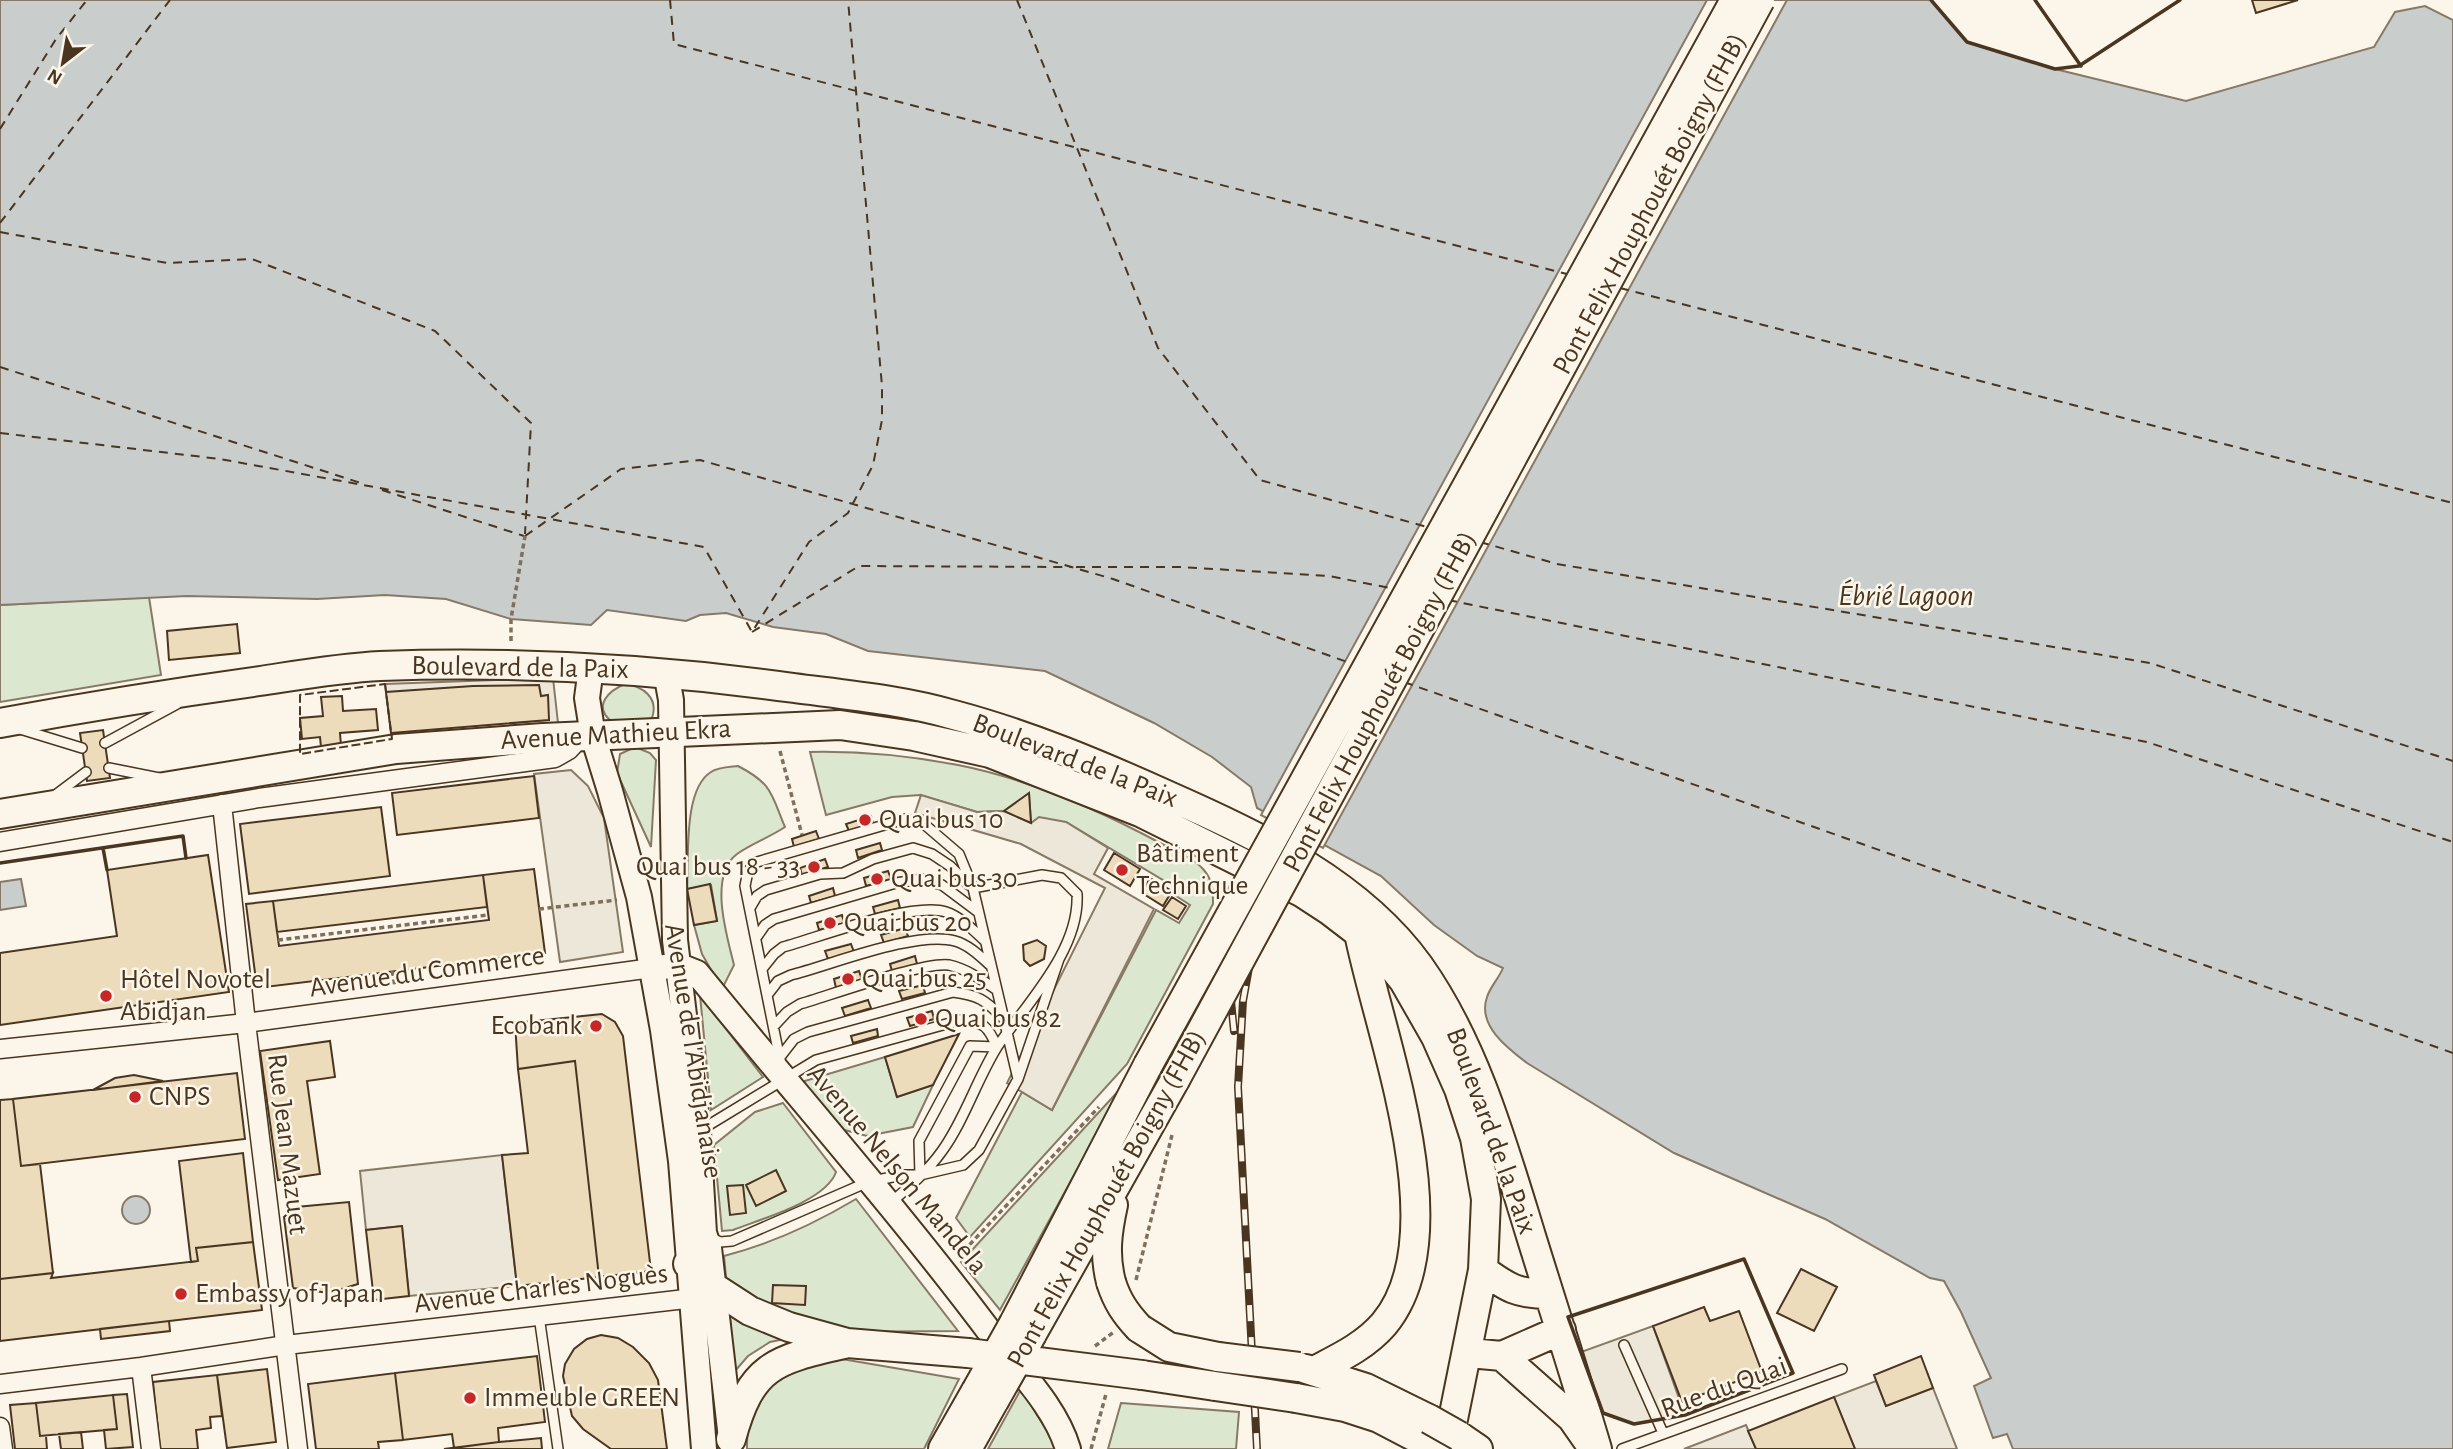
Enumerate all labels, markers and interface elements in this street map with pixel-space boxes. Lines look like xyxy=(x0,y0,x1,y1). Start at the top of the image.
north arrow xyxy=(28,28,98,98)
street label: Pont Felix Houphouét Boigny (FHB) xyxy=(1548,29,1752,379)
text: N xyxy=(44,65,66,88)
street label: Pont Felix Houphouét Boigny (FHB) xyxy=(1278,527,1482,877)
water label: Ébrié Lagoon xyxy=(1838,579,1974,611)
street label: Boulevard de la Paix xyxy=(411,652,629,684)
street label: Boulevard de la Paix xyxy=(969,709,1181,813)
street label: Avenue Mathieu Ekra xyxy=(500,715,732,755)
place label: Quai bus 10 xyxy=(879,806,1004,834)
marker: Quai bus 10 xyxy=(857,812,873,828)
place label: Bâtiment Technique xyxy=(1136,840,1249,900)
place label: Quai bus 18 - 33 xyxy=(636,853,800,881)
marker: Quai bus 18 - 33 xyxy=(806,859,822,875)
marker: Bâtiment Technique xyxy=(1114,862,1130,878)
place label: Quai bus 30 xyxy=(891,865,1017,893)
marker: Quai bus 30 xyxy=(869,871,885,887)
place label: Quai bus 20 xyxy=(844,909,972,937)
marker: Quai bus 20 xyxy=(822,915,838,931)
street label: Avenue de l'Abidjanaise xyxy=(659,922,727,1180)
street label: Avenue du Commerce xyxy=(308,942,546,1002)
place label: Quai bus 25 xyxy=(862,965,987,993)
place label: Hôtel Novotel Abidjan xyxy=(120,966,271,1026)
marker: Quai bus 25 xyxy=(840,971,856,987)
marker: Hôtel Novotel Abidjan xyxy=(98,988,114,1004)
place label: Quai bus 82 xyxy=(935,1005,1061,1033)
marker: Quai bus 82 xyxy=(913,1011,929,1027)
place label: Ecobank xyxy=(490,1012,582,1040)
marker: Ecobank xyxy=(588,1018,604,1034)
street label: Boulevard de la Paix xyxy=(1441,1024,1541,1238)
street label: Pont Felix Houphouét Boigny (FHB) xyxy=(1002,1025,1212,1373)
street label: Rue Jean Mazuet xyxy=(262,1052,312,1236)
street label: Avenue Nelson Mandela xyxy=(802,1060,993,1280)
place label: CNPS xyxy=(149,1083,210,1111)
marker: CNPS xyxy=(127,1089,143,1105)
street label: Avenue Charles Noguès xyxy=(413,1260,669,1318)
place label: Embassy of Japan xyxy=(195,1280,384,1308)
marker: Embassy of Japan xyxy=(173,1286,189,1302)
street label: Rue du Quai xyxy=(1657,1352,1791,1424)
place label: Immeuble GREEN xyxy=(484,1384,680,1412)
marker: Immeuble GREEN xyxy=(462,1390,478,1406)

